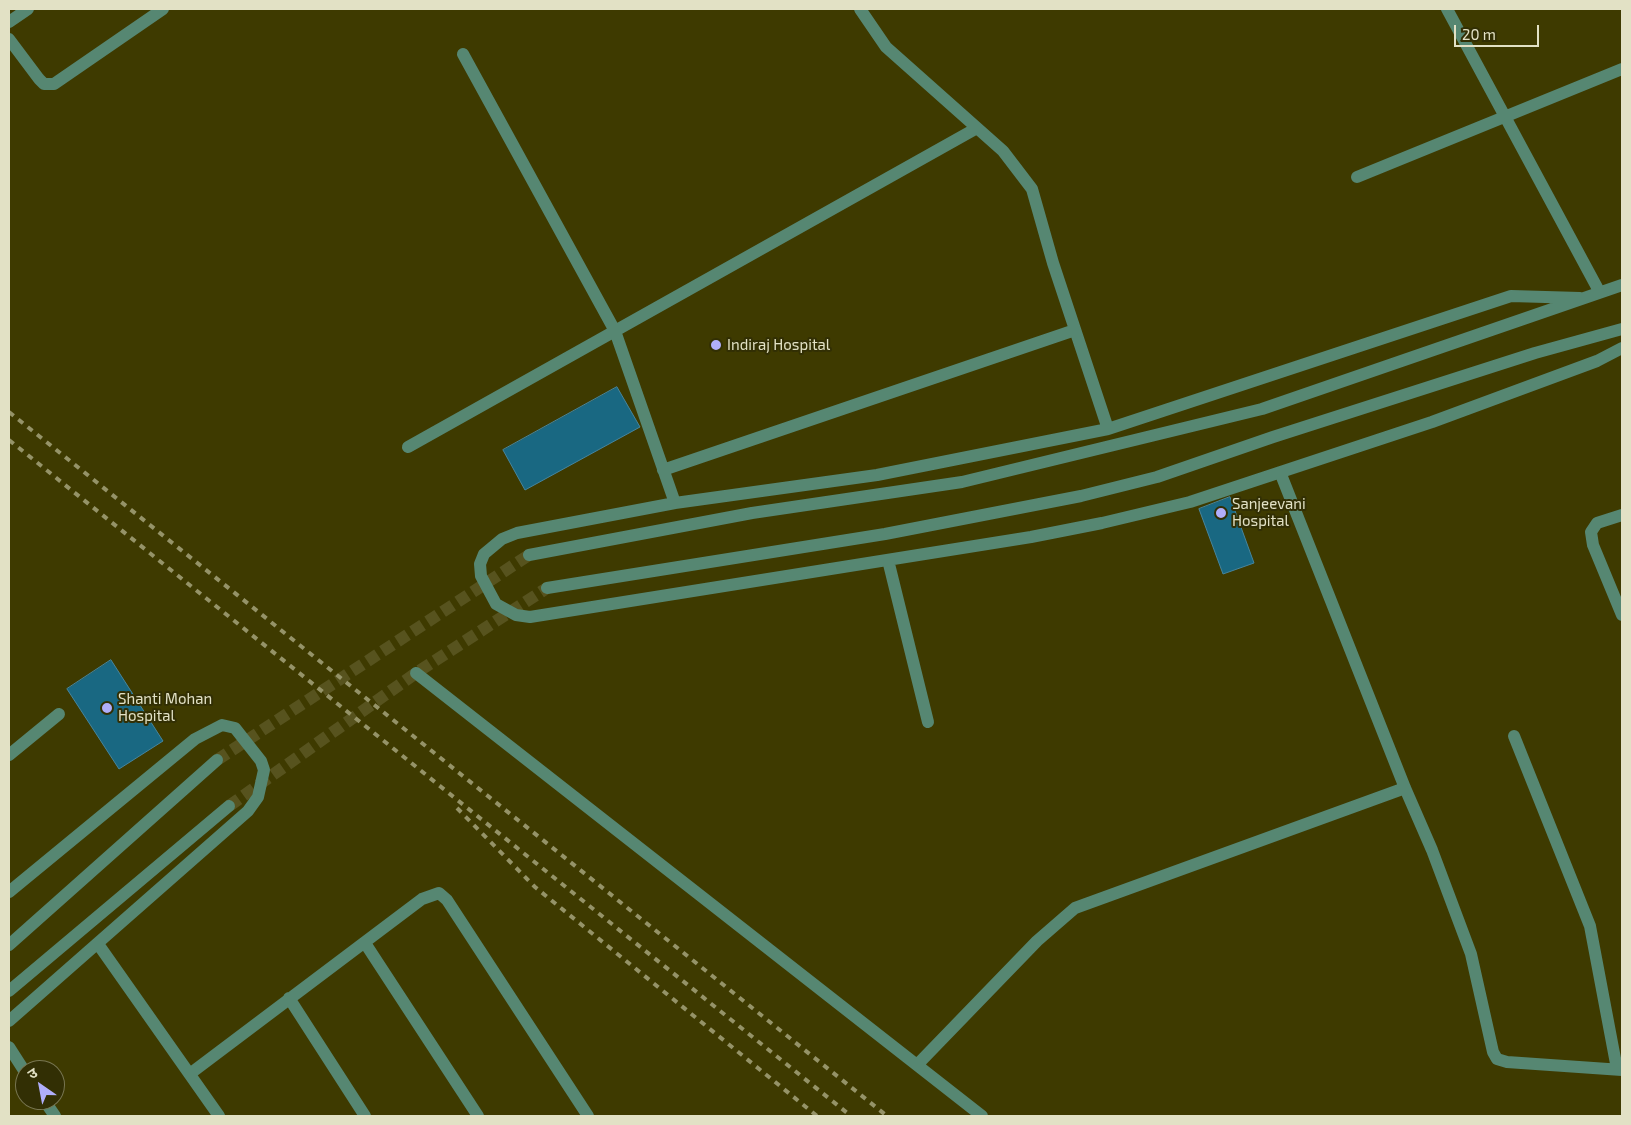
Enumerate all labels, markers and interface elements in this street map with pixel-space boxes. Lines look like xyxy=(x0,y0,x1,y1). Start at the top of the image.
scale bar xyxy=(1456,15,1541,47)
text: 20 m xyxy=(1462,25,1496,43)
place label: Indiraj Hospital xyxy=(727,336,830,354)
marker: Indiraj Hospital xyxy=(709,338,723,352)
place label: Sanjeevani Hospital xyxy=(1232,495,1306,530)
marker: Sanjeevani Hospital xyxy=(1214,506,1228,520)
place label: Shanti Mohan Hospital xyxy=(118,690,212,725)
marker: Shanti Mohan Hospital xyxy=(100,701,114,715)
north arrow xyxy=(15,1060,65,1110)
text: उ xyxy=(24,1063,40,1082)

